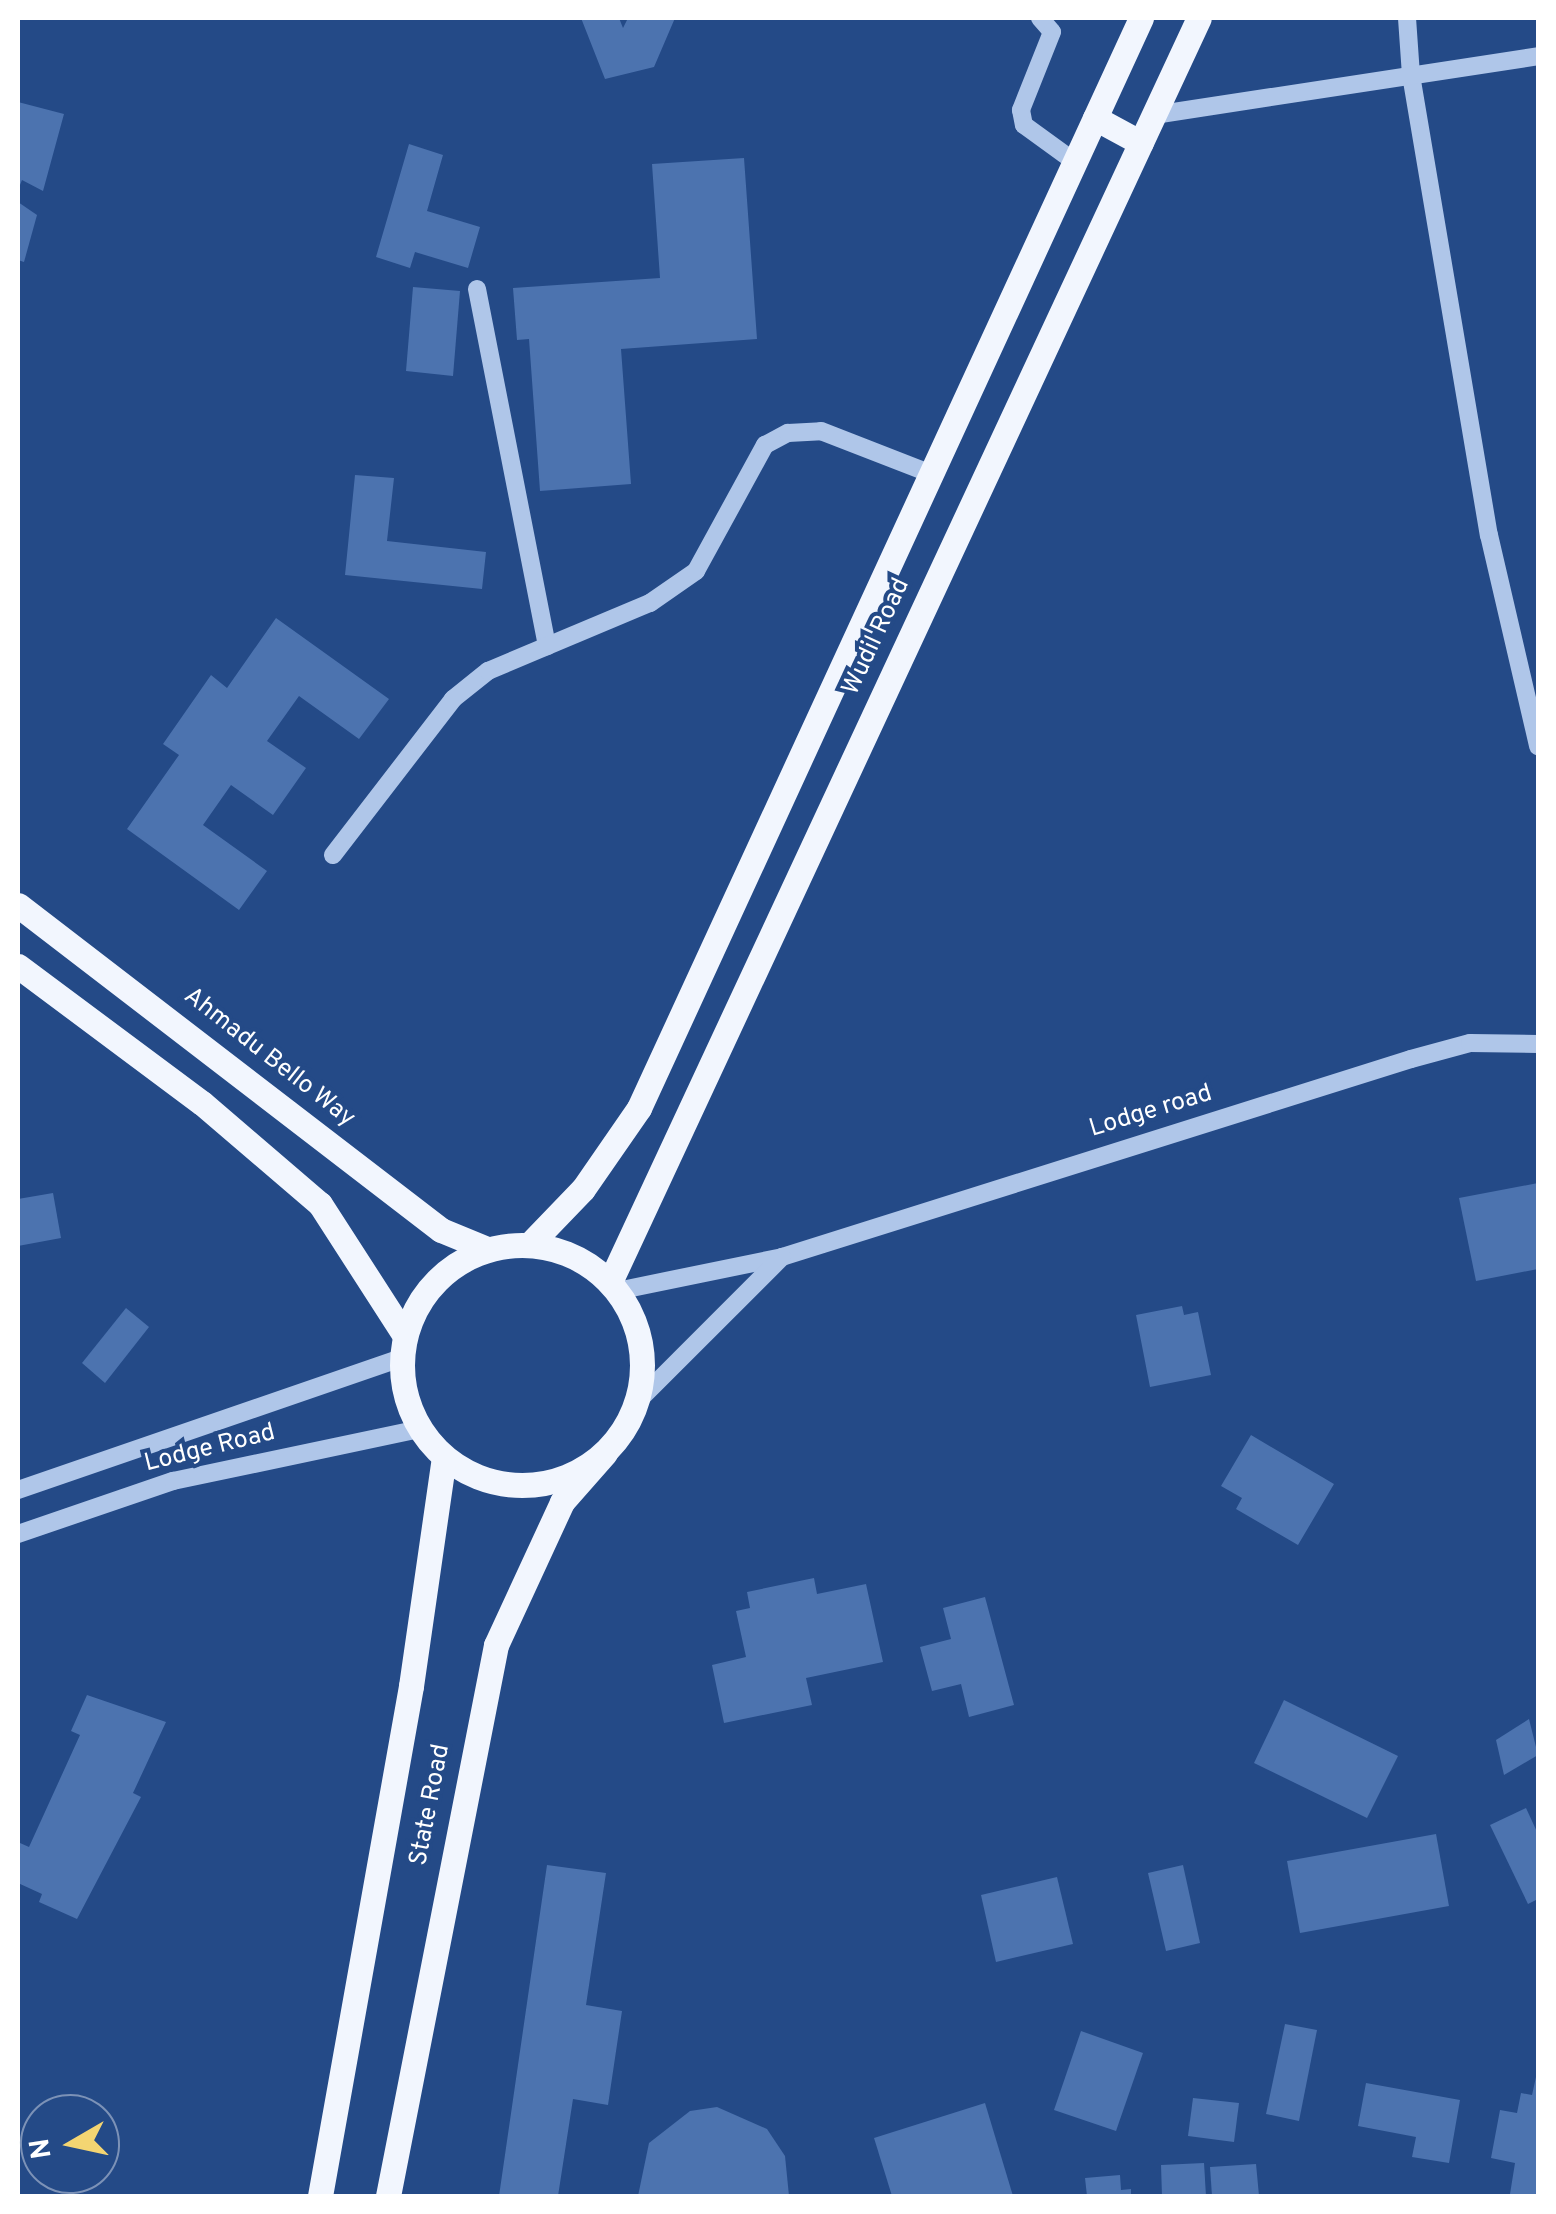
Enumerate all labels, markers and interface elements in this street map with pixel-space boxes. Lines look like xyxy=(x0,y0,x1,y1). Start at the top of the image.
street label: Wudil Road xyxy=(837,574,917,700)
street label: Ahmadu Bello Way xyxy=(177,982,361,1134)
street label: Lodge road xyxy=(1086,1079,1216,1145)
street label: Lodge Road xyxy=(142,1418,278,1480)
street label: State Road xyxy=(405,1742,457,1868)
north arrow xyxy=(20,2094,120,2194)
text: N xyxy=(23,2136,62,2161)

